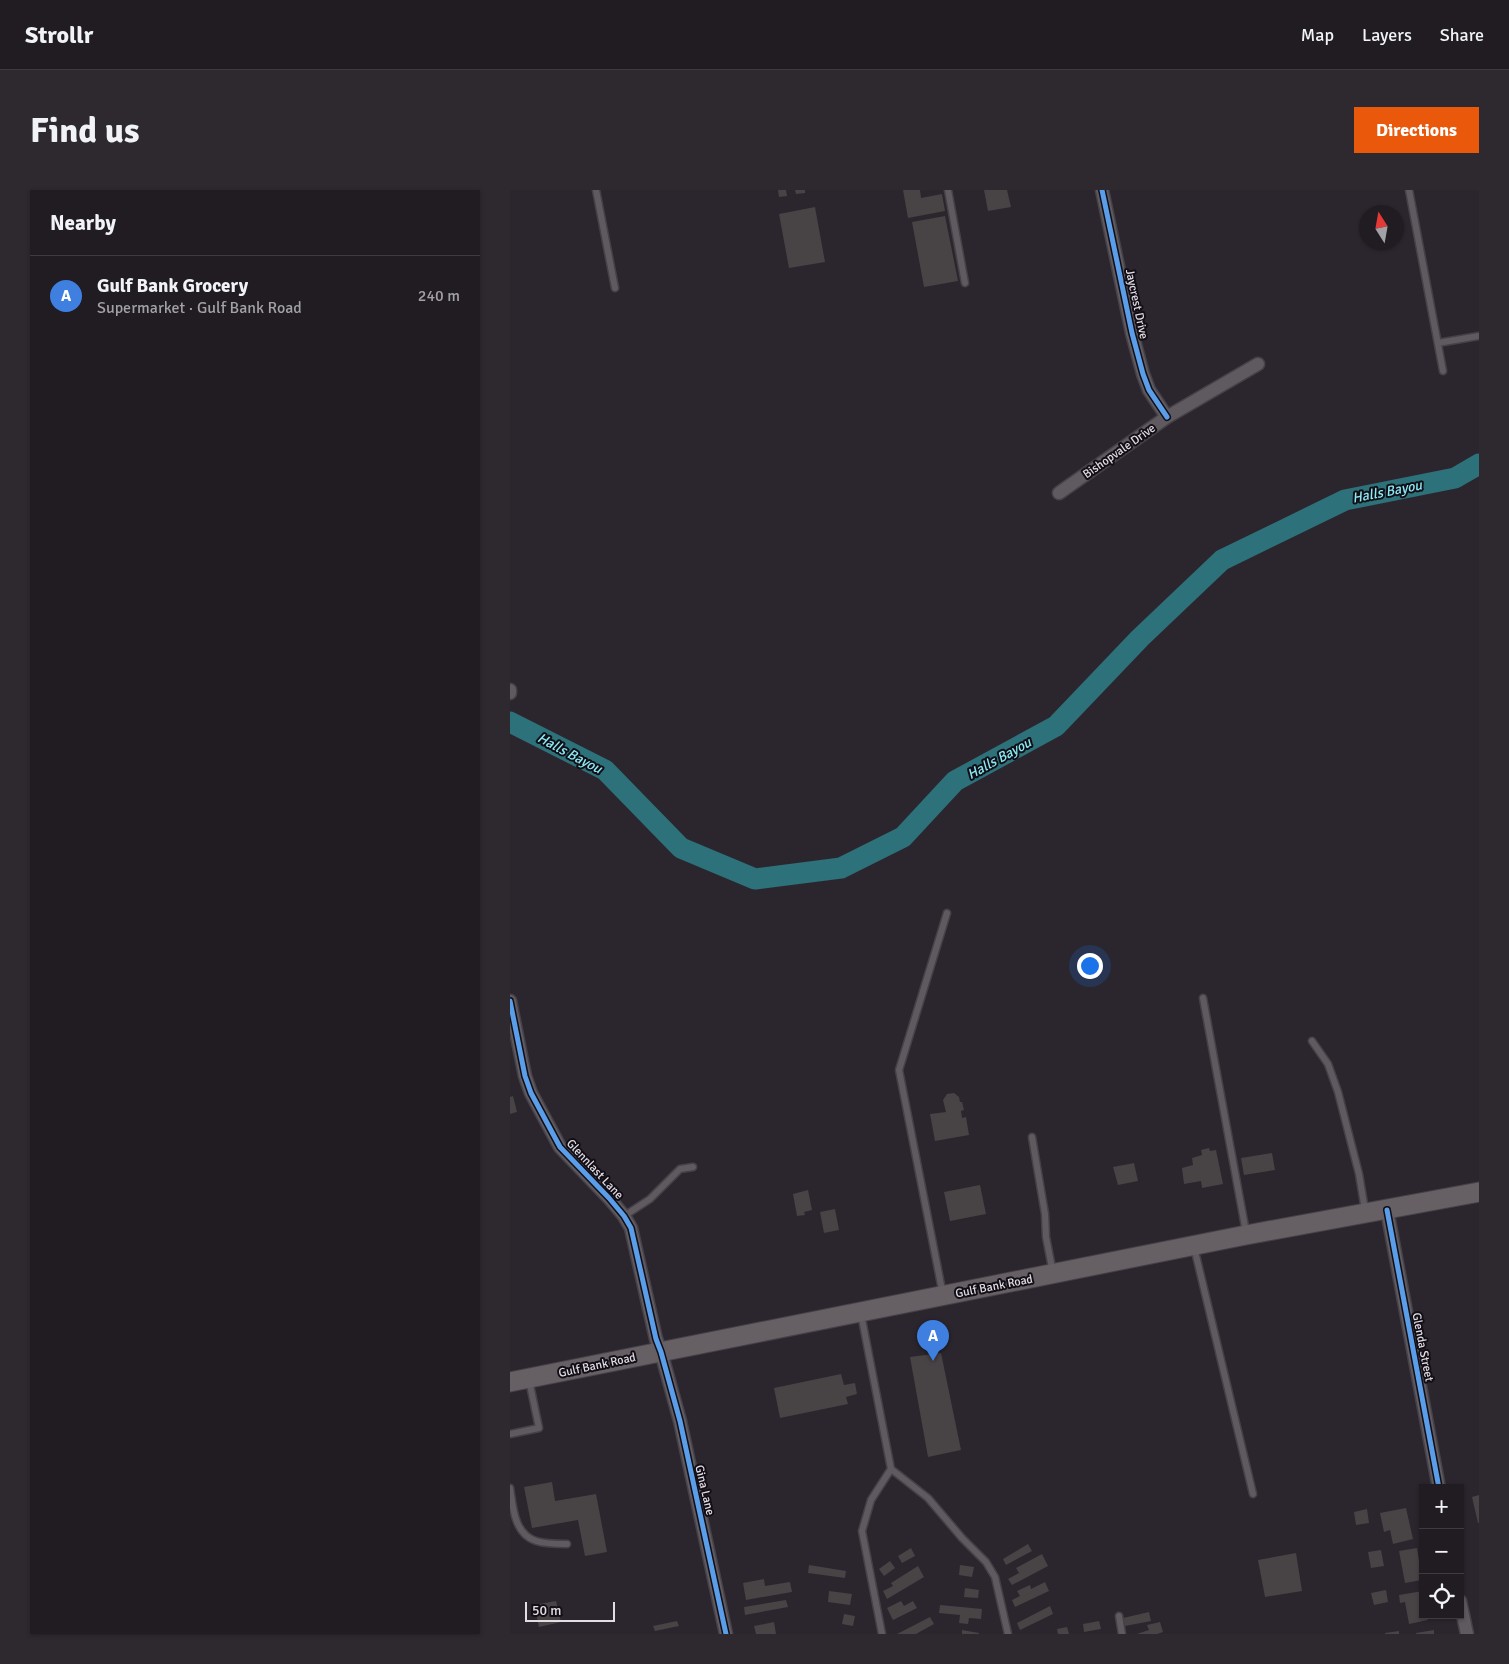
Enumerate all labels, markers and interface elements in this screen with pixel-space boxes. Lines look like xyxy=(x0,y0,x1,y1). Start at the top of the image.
text: Strollr xyxy=(25,20,93,50)
text: Map xyxy=(1301,24,1334,46)
text: Layers xyxy=(1362,24,1412,46)
text: Share xyxy=(1440,24,1484,46)
button: Directions xyxy=(1354,107,1479,153)
text: Find us xyxy=(30,109,140,152)
north arrow xyxy=(1359,205,1404,250)
text: Nearby xyxy=(50,210,116,236)
street label: Jaycrest Drive xyxy=(1122,268,1151,341)
text: Gulf Bank Grocery xyxy=(97,274,248,298)
text: A xyxy=(61,286,71,306)
text: 240 m xyxy=(418,286,460,306)
text: Supermarket · Gulf Bank Road xyxy=(97,298,302,318)
street label: Bishopvale Drive xyxy=(1080,421,1159,482)
water label: Halls Bayou xyxy=(1351,476,1425,507)
water label: Halls Bayou xyxy=(535,729,606,778)
water label: Halls Bayou xyxy=(964,733,1035,783)
your location xyxy=(1077,953,1103,979)
street label: Glennlast Lane xyxy=(563,1136,626,1203)
street label: Gulf Bank Road xyxy=(954,1272,1034,1301)
street label: Glenda Street xyxy=(1408,1311,1437,1383)
pin: A xyxy=(917,1320,949,1361)
street label: Gulf Bank Road xyxy=(557,1350,637,1381)
street label: Gina Lane xyxy=(691,1464,718,1517)
map controls xyxy=(1419,1484,1464,1619)
button: + xyxy=(1419,1484,1464,1529)
button: − xyxy=(1419,1529,1464,1574)
button: locate xyxy=(1419,1574,1464,1619)
scale bar xyxy=(525,1599,615,1622)
text: 50 m xyxy=(532,1602,561,1619)

